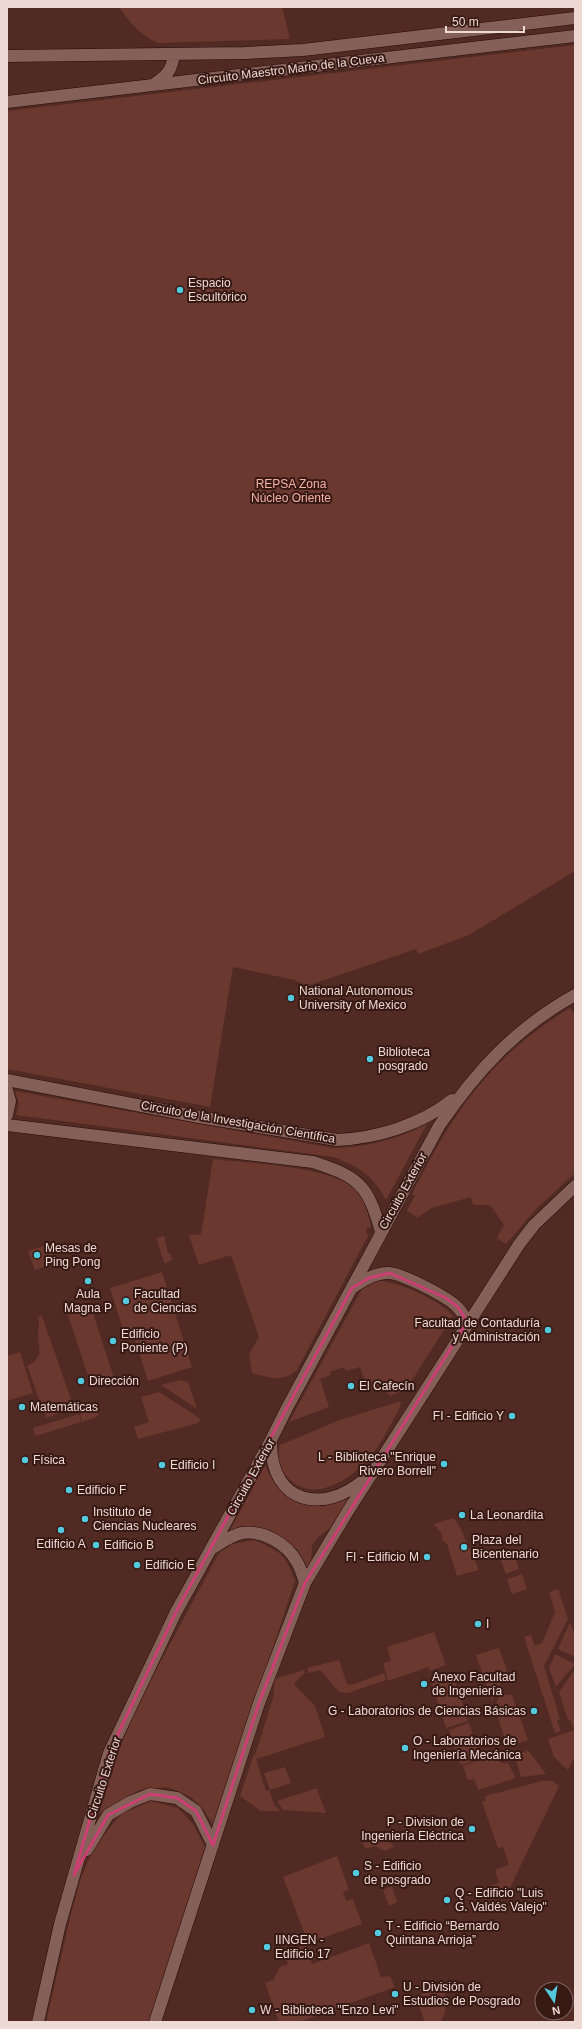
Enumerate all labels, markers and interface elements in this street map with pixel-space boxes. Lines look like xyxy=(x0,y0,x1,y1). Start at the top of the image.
scale bar xyxy=(446,8,524,34)
text: 50 m xyxy=(452,15,479,29)
street label: Circuito Maestro Mario de la Cueva xyxy=(197,51,386,87)
place label: Espacio Escultórico xyxy=(188,276,247,304)
marker: Espacio Escultórico xyxy=(175,285,185,295)
park label: REPSA Zona Núcleo Oriente xyxy=(251,477,331,505)
place label: National Autonomous University of Mexico xyxy=(299,984,413,1012)
marker: National Autonomous University of Mexico xyxy=(286,993,296,1003)
place label: Biblioteca posgrado xyxy=(378,1045,430,1073)
marker: Biblioteca posgrado xyxy=(365,1054,375,1064)
street label: Circuito de la Investigación Científica xyxy=(140,1098,336,1146)
street label: Circuito Exterior xyxy=(376,1150,430,1232)
place label: Mesas de Ping Pong xyxy=(45,1241,100,1269)
marker: Mesas de Ping Pong xyxy=(32,1250,42,1260)
marker: Aula Magna P xyxy=(83,1276,93,1286)
place label: Aula Magna P xyxy=(64,1287,112,1315)
place label: Facultad de Ciencias xyxy=(134,1287,197,1315)
marker: Facultad de Ciencias xyxy=(121,1296,131,1306)
place label: Facultad de Contaduría y Administración xyxy=(415,1316,540,1344)
marker: Facultad de Contaduría y Administración xyxy=(543,1325,553,1335)
place label: Edificio Poniente (P) xyxy=(121,1327,188,1355)
marker: Edificio Poniente (P) xyxy=(108,1336,118,1346)
place label: Dirección xyxy=(89,1374,139,1388)
marker: Dirección xyxy=(76,1376,86,1386)
place label: El Cafecín xyxy=(359,1379,414,1393)
marker: El Cafecín xyxy=(346,1381,356,1391)
place label: Matemáticas xyxy=(30,1400,98,1414)
marker: Matemáticas xyxy=(17,1402,27,1412)
place label: FI - Edificio Y xyxy=(433,1409,504,1423)
marker: FI - Edificio Y xyxy=(507,1411,517,1421)
street label: Circuito Exterior xyxy=(224,1436,278,1518)
place label: L - Biblioteca "Enrique Rivero Borrell" xyxy=(318,1450,436,1478)
place label: Física xyxy=(33,1453,65,1467)
marker: Física xyxy=(20,1455,30,1465)
place label: Edificio I xyxy=(170,1458,215,1472)
marker: L - Biblioteca "Enrique Rivero Borrell" xyxy=(439,1459,449,1469)
marker: Edificio I xyxy=(157,1460,167,1470)
place label: Edificio F xyxy=(77,1483,126,1497)
marker: Edificio F xyxy=(64,1485,74,1495)
place label: Instituto de Ciencias Nucleares xyxy=(93,1505,196,1533)
place label: La Leonardita xyxy=(470,1508,544,1522)
marker: La Leonardita xyxy=(457,1510,467,1520)
marker: Instituto de Ciencias Nucleares xyxy=(80,1514,90,1524)
marker: Edificio A xyxy=(56,1525,66,1535)
place label: Plaza del Bicentenario xyxy=(472,1533,539,1561)
place label: Edificio A xyxy=(36,1537,86,1551)
place label: Edificio B xyxy=(104,1538,154,1552)
marker: Edificio B xyxy=(91,1540,101,1550)
marker: Plaza del Bicentenario xyxy=(459,1542,469,1552)
place label: FI - Edificio M xyxy=(346,1550,419,1564)
marker: FI - Edificio M xyxy=(422,1552,432,1562)
place label: Edificio E xyxy=(145,1558,195,1572)
marker: Edificio E xyxy=(132,1560,142,1570)
place label: I xyxy=(486,1617,489,1631)
marker: I xyxy=(473,1619,483,1629)
place label: Anexo Facultad de Ingeniería xyxy=(432,1670,515,1698)
marker: Anexo Facultad de Ingeniería xyxy=(419,1679,429,1689)
place label: G - Laboratorios de Ciencias Básicas xyxy=(328,1704,526,1718)
marker: G - Laboratorios de Ciencias Básicas xyxy=(529,1706,539,1716)
place label: O - Laboratorios de Ingeniería Mecánica xyxy=(413,1734,521,1762)
street label: Circuito Exterior xyxy=(84,1735,124,1821)
marker: O - Laboratorios de Ingeniería Mecánica xyxy=(400,1743,410,1753)
place label: P - Division de Ingeniería Eléctrica xyxy=(361,1815,464,1843)
marker: P - Division de Ingeniería Eléctrica xyxy=(467,1824,477,1834)
place label: S - Edificio de posgrado xyxy=(364,1859,431,1887)
marker: S - Edificio de posgrado xyxy=(351,1868,361,1878)
place label: Q - Edificio "Luis G. Valdés Valejo" xyxy=(455,1886,547,1914)
marker: Q - Edificio "Luis G. Valdés Valejo" xyxy=(442,1895,452,1905)
place label: T - Edificio “Bernardo Quintana Arrioja” xyxy=(386,1919,499,1947)
marker: T - Edificio “Bernardo Quintana Arrioja” xyxy=(373,1928,383,1938)
place label: IINGEN - Edificio 17 xyxy=(275,1933,331,1961)
marker: IINGEN - Edificio 17 xyxy=(262,1942,272,1952)
place label: U - División de Estudios de Posgrado xyxy=(403,1980,521,2008)
north arrow xyxy=(534,1981,574,2021)
marker: U - División de Estudios de Posgrado xyxy=(390,1989,400,1999)
place label: W - Biblioteca "Enzo Levi" xyxy=(260,2003,399,2017)
text: N xyxy=(551,2004,561,2017)
marker: W - Biblioteca "Enzo Levi" xyxy=(247,2005,257,2015)

